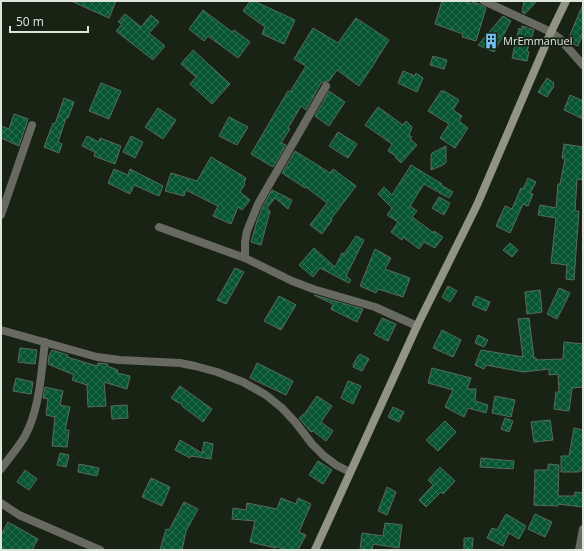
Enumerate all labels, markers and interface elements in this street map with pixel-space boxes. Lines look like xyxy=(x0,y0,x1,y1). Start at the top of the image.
scale bar xyxy=(10,8,88,34)
text: 50 m xyxy=(16,13,44,30)
building icon: MrEmmanuel xyxy=(482,32,500,50)
place label: MrEmmanuel xyxy=(503,33,572,48)

